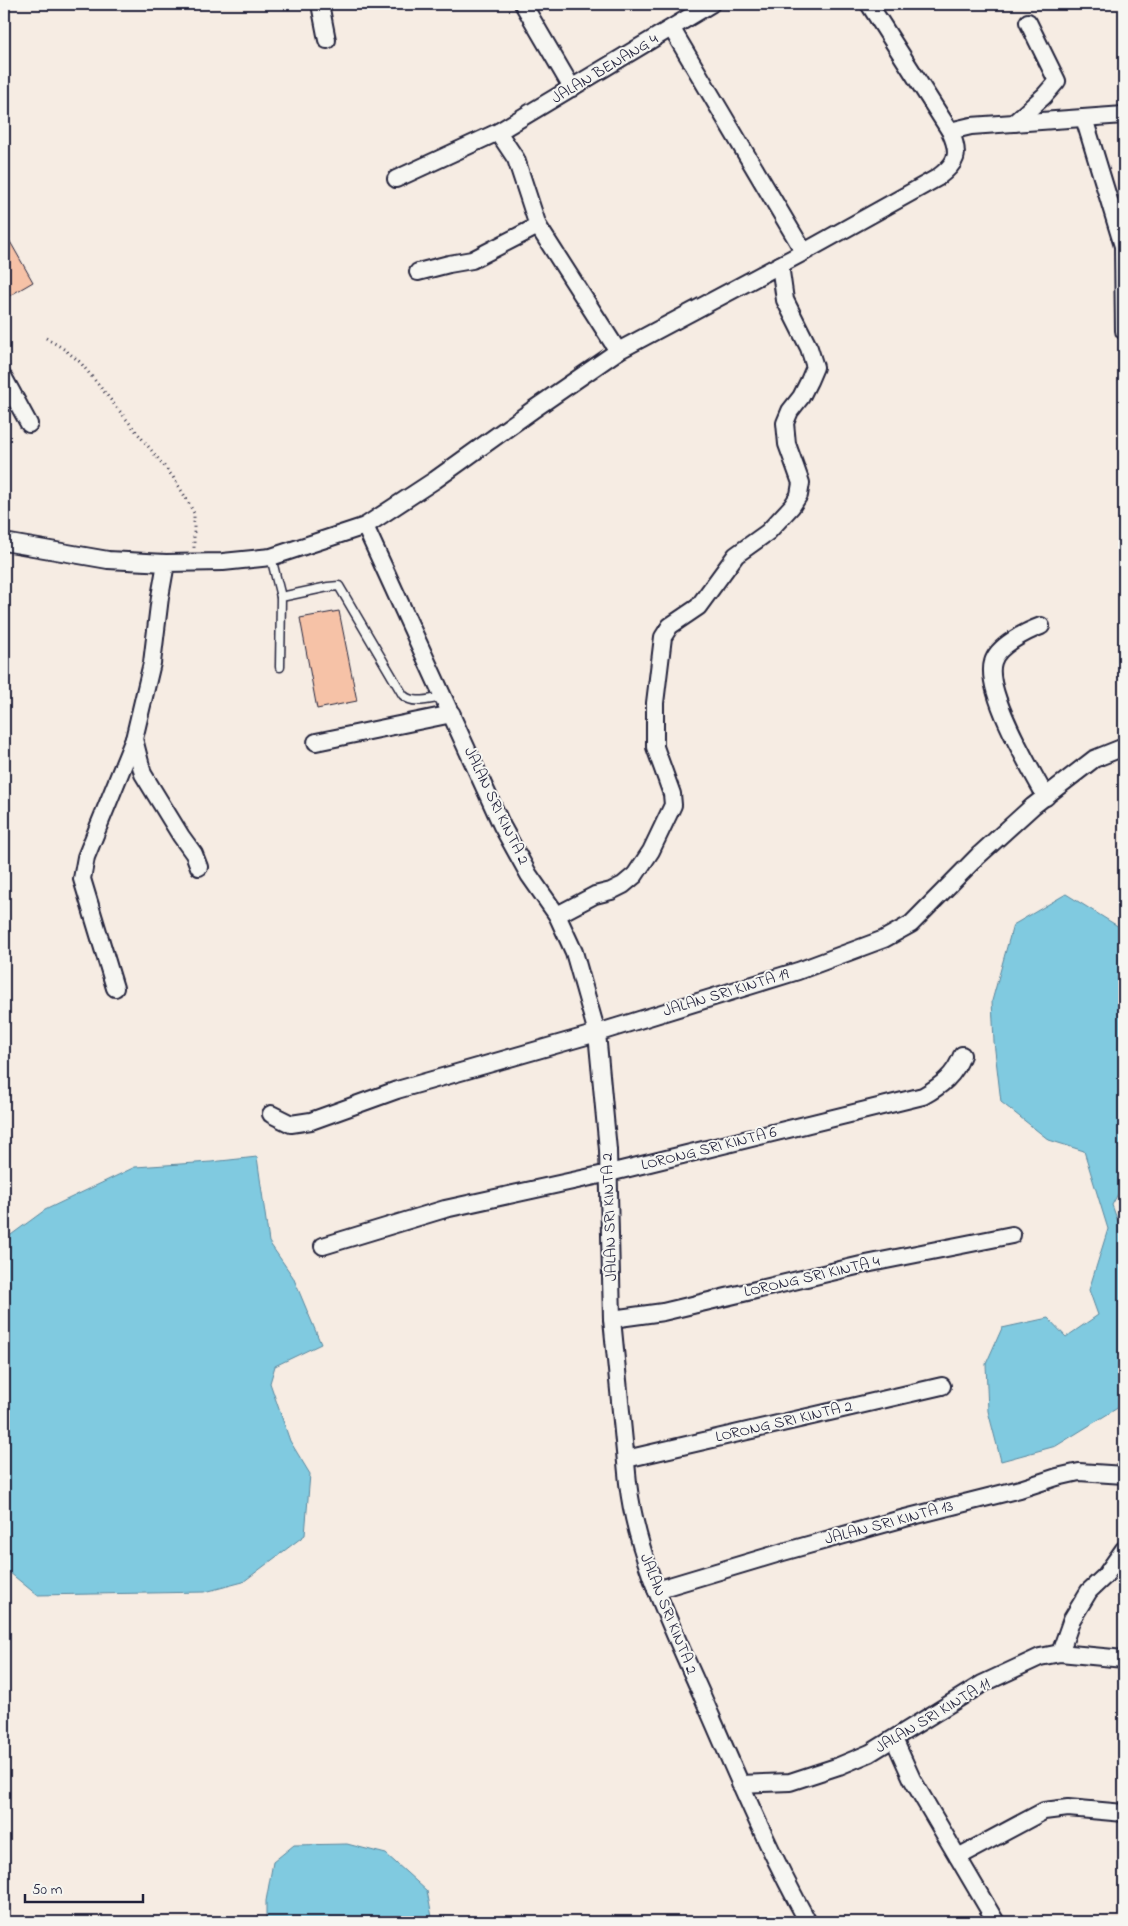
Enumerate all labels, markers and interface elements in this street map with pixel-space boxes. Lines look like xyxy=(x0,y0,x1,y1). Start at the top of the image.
street label: JALAN BENANG 4 xyxy=(547,27,663,110)
street label: JALAN SRI KINTA 2 xyxy=(457,743,535,869)
street label: JALAN SRI KINTA 19 xyxy=(660,962,792,1024)
street label: LORONG SRI KINTA 6 xyxy=(639,1121,779,1177)
street label: JALAN SRI KINTA 2 xyxy=(596,1152,624,1282)
street label: LORONG SRI KINTA 4 xyxy=(742,1250,883,1304)
street label: LORONG SRI KINTA 2 xyxy=(713,1395,855,1449)
street label: JALAN SRI KINTA 13 xyxy=(822,1494,956,1552)
street label: JALAN SRI KINTA 2 xyxy=(633,1550,703,1678)
street label: JALAN SRI KINTA 11 xyxy=(871,1672,995,1760)
scale bar xyxy=(25,1871,142,1903)
text: 50 m xyxy=(32,1879,63,1901)

